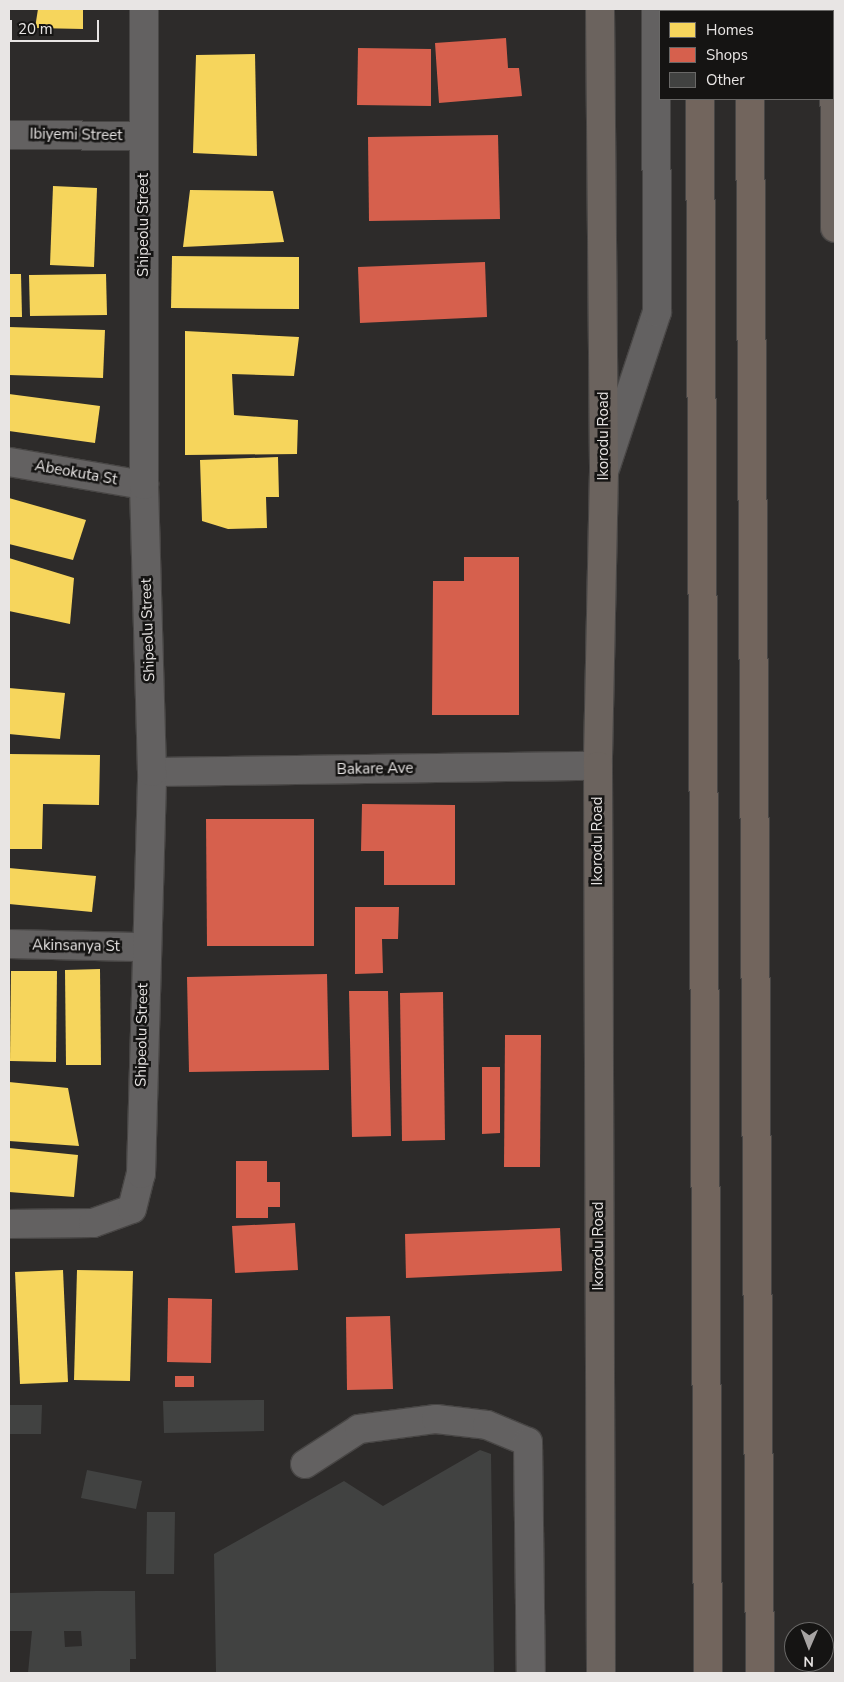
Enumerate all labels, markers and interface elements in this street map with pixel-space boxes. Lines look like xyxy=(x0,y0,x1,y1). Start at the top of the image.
scale bar xyxy=(12,10,101,42)
legend xyxy=(659,10,834,100)
text: 20 m xyxy=(18,19,53,39)
text: Homes xyxy=(706,20,754,40)
text: Shops xyxy=(706,45,748,65)
text: Other xyxy=(706,70,745,90)
street label: Ibiyemi Street xyxy=(29,125,123,145)
street label: Shipeolu Street xyxy=(135,173,153,277)
street label: Ikorodu Road xyxy=(595,391,613,481)
street label: Abeokuta St xyxy=(33,457,119,489)
street label: Shipeolu Street xyxy=(137,578,159,682)
street label: Bakare Ave xyxy=(336,759,414,779)
street label: Ikorodu Road xyxy=(589,796,607,886)
street label: Akinsanya St xyxy=(32,936,120,956)
street label: Shipeolu Street xyxy=(132,983,152,1087)
street label: Ikorodu Road xyxy=(590,1201,608,1291)
north arrow xyxy=(784,1622,834,1672)
text: N xyxy=(803,1652,814,1671)

